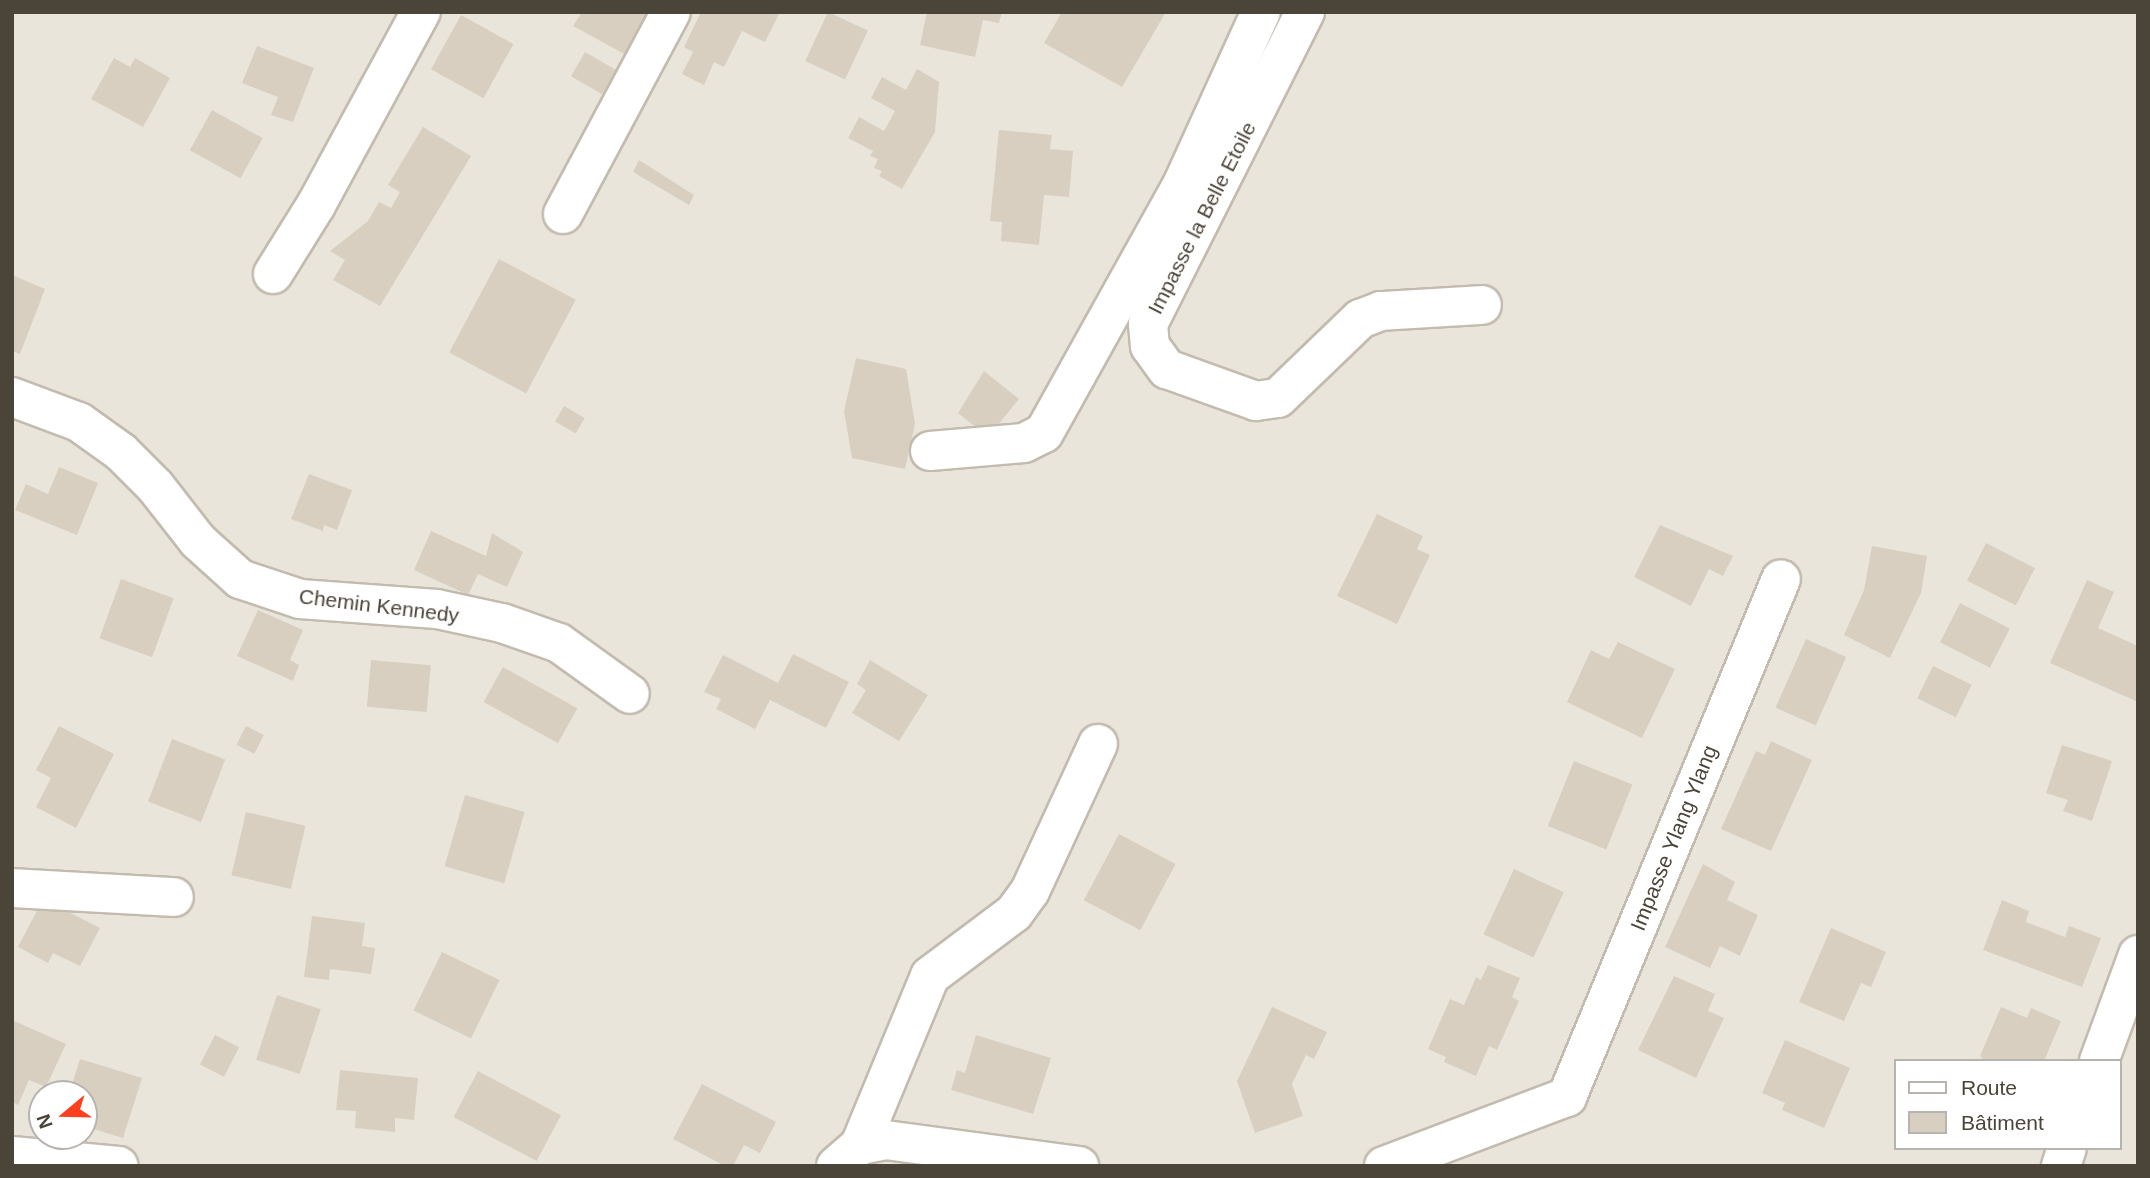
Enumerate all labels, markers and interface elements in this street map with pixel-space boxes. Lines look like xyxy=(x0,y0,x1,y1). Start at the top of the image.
street label: Impasse la Belle Etoile xyxy=(1143,118,1261,318)
street label: Chemin Kennedy xyxy=(298,584,460,628)
street label: Impasse Ylang Ylang xyxy=(1625,741,1723,935)
legend xyxy=(1895,1059,2122,1150)
text: Route xyxy=(1961,1076,2017,1099)
north arrow xyxy=(28,1080,98,1150)
text: N xyxy=(32,1111,57,1131)
text: Bâtiment xyxy=(1961,1111,2044,1134)

